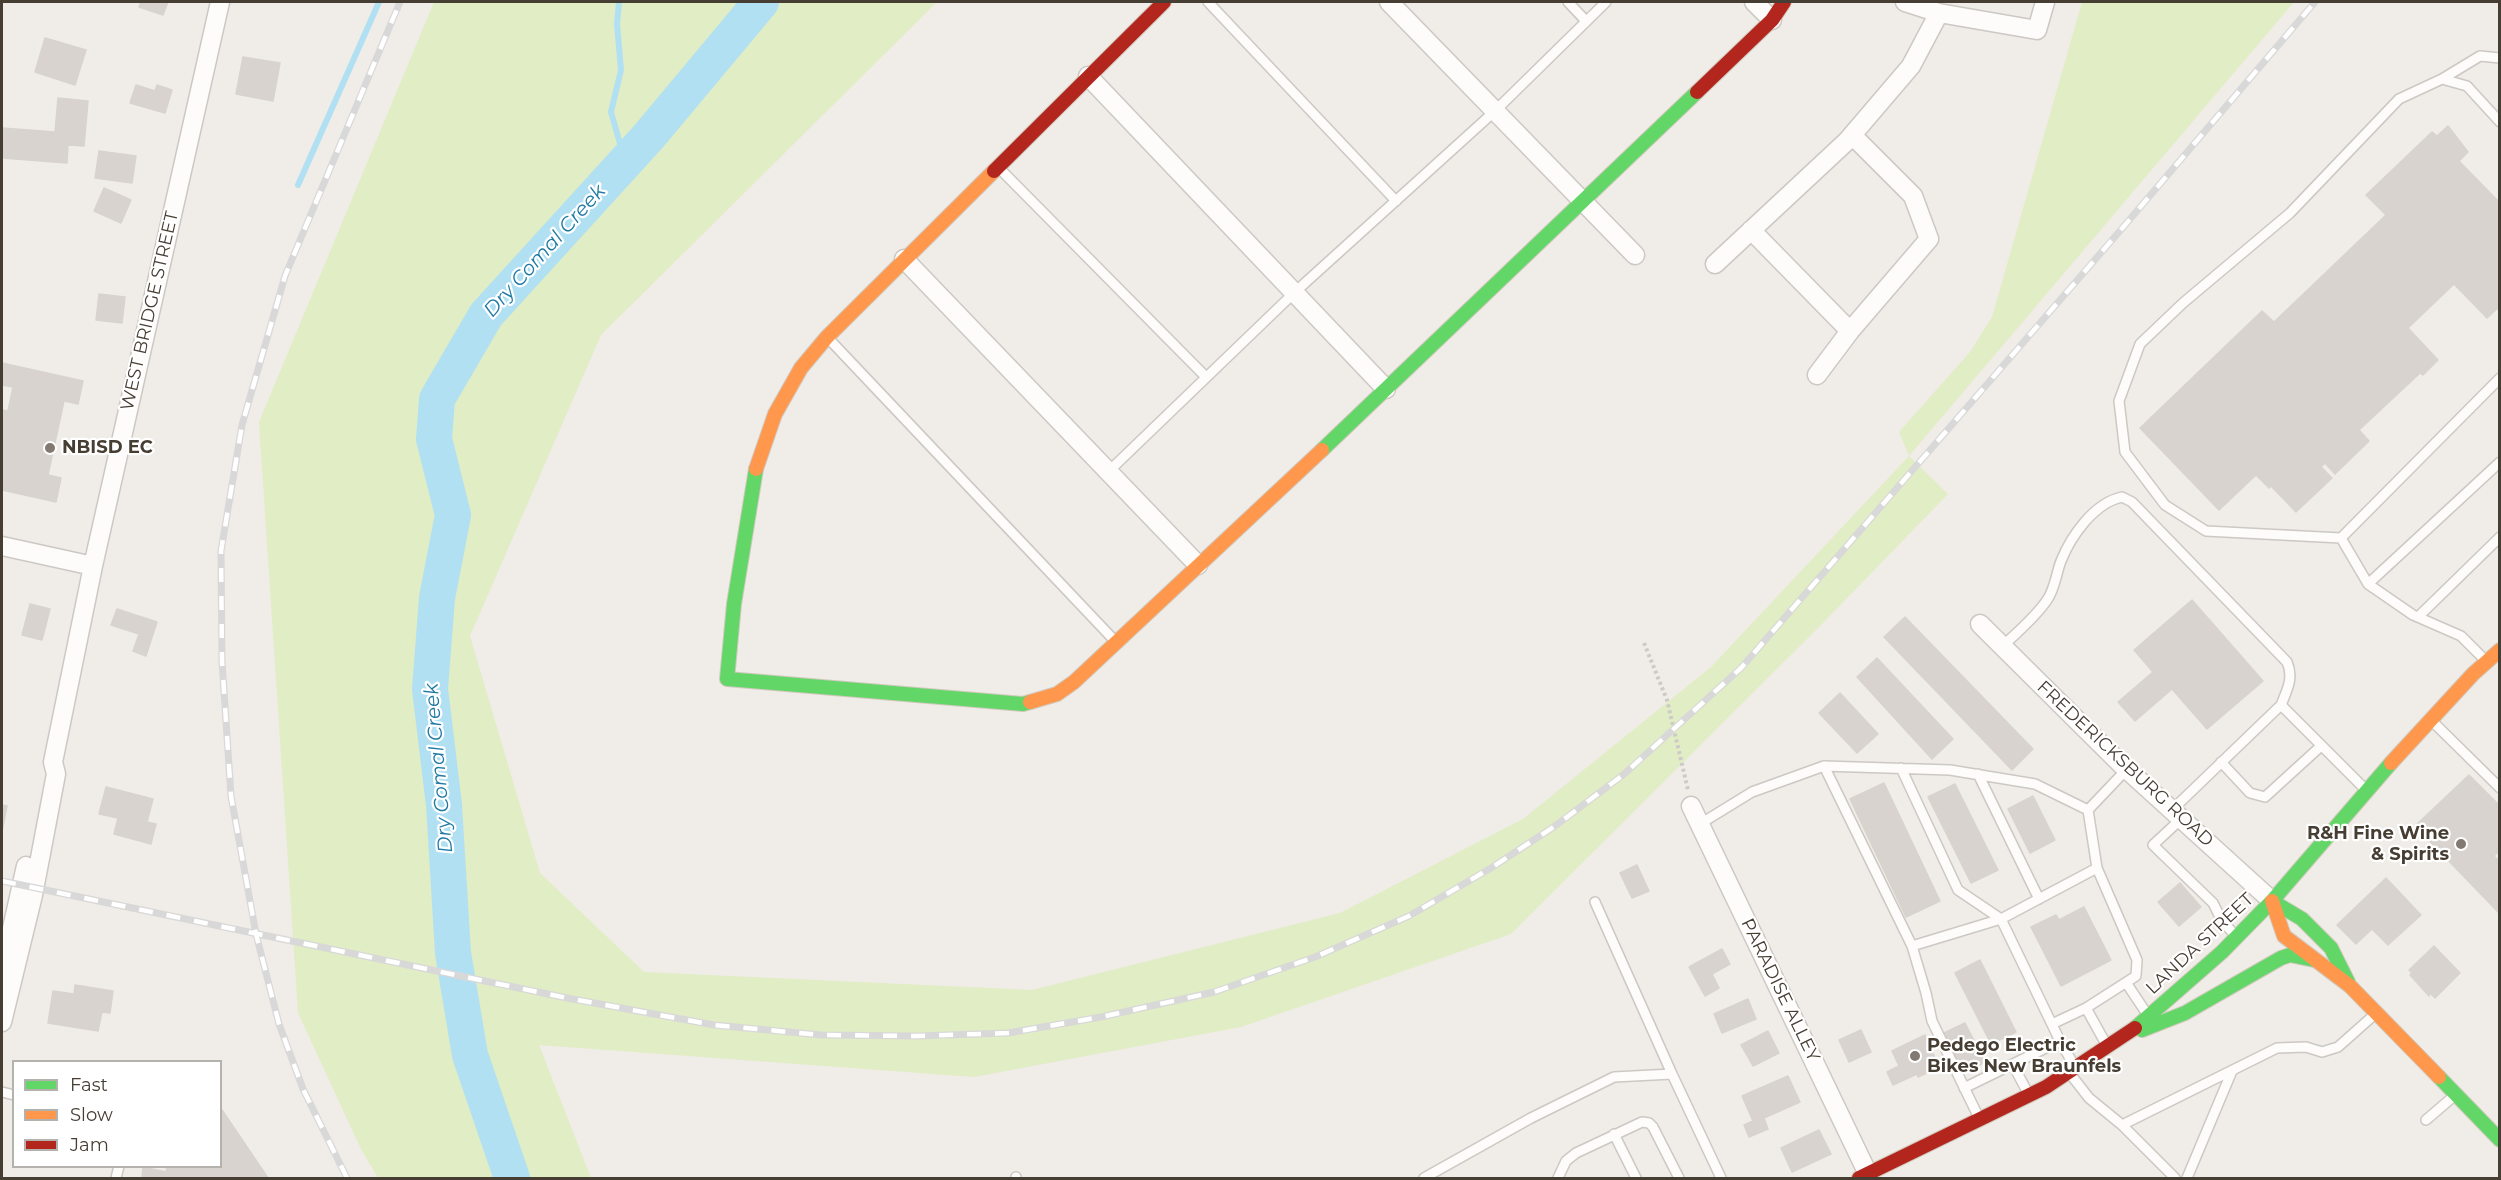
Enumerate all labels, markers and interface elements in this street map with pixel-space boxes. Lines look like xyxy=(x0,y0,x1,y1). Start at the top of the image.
water label: Dry Comal Creek xyxy=(479,180,611,322)
street label: WEST BRIDGE STREET xyxy=(117,209,183,413)
place label: NBISD EC xyxy=(62,437,153,459)
marker: NBISD EC xyxy=(43,441,57,455)
street label: FREDERICKSBURG ROAD xyxy=(2032,677,2218,851)
water label: Dry Comal Creek xyxy=(420,682,458,854)
place label: R&H Fine Wine & Spirits xyxy=(2307,823,2449,866)
marker: R&H Fine Wine & Spirits xyxy=(2454,837,2468,851)
street label: LANDA STREET xyxy=(2142,889,2258,999)
street label: PARADISE ALLEY xyxy=(1736,915,1824,1065)
place label: Pedego Electric Bikes New Braunfels xyxy=(1927,1035,2121,1078)
marker: Pedego Electric Bikes New Braunfels xyxy=(1908,1049,1922,1063)
legend xyxy=(12,1060,222,1168)
text: Fast xyxy=(70,1074,108,1096)
text: Slow xyxy=(70,1104,113,1126)
text: Jam xyxy=(70,1134,109,1156)

